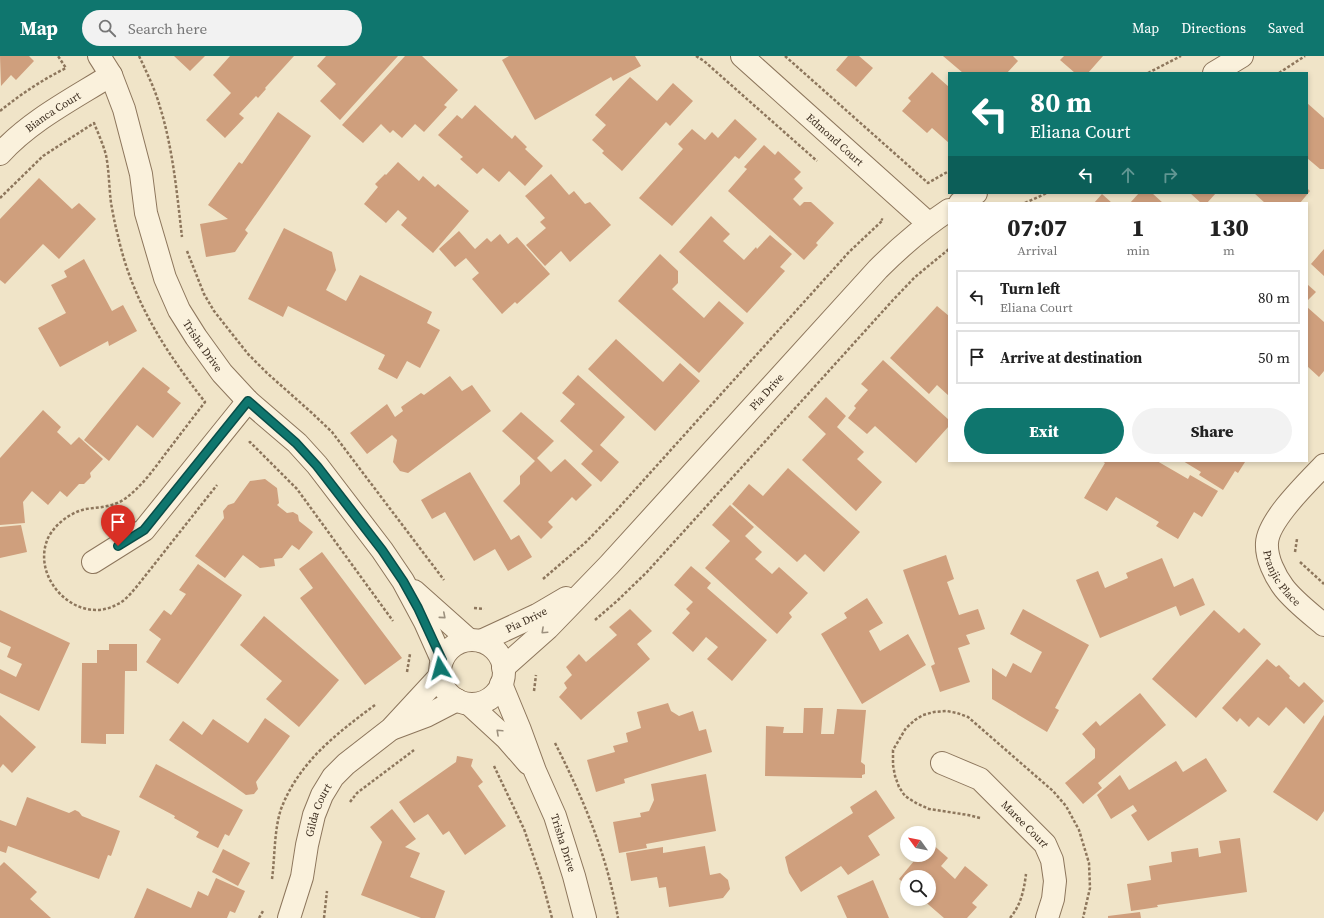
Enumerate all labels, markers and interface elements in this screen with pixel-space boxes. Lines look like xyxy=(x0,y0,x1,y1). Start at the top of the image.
search box xyxy=(82,10,362,46)
text: Map xyxy=(20,15,58,41)
icon: search xyxy=(96,17,118,39)
text: Search here xyxy=(128,18,207,39)
text: Map xyxy=(1132,18,1159,38)
text: Directions xyxy=(1181,18,1246,38)
text: Saved xyxy=(1268,18,1304,38)
text: 80 m xyxy=(1030,83,1092,121)
street label: Bianca Court xyxy=(22,88,84,136)
icon: left xyxy=(964,88,1016,140)
street label: Edmond Court xyxy=(803,110,867,170)
text: Eliana Court xyxy=(1030,119,1130,144)
icon: left xyxy=(1075,164,1097,186)
icon: ahead xyxy=(1117,164,1139,186)
icon: right xyxy=(1159,164,1181,186)
text: 07:07 xyxy=(1007,211,1067,244)
text: 1 xyxy=(1132,211,1145,244)
text: 130 xyxy=(1209,211,1249,244)
text: Arrival xyxy=(1017,242,1057,259)
text: min xyxy=(1126,242,1150,259)
text: m xyxy=(1223,242,1235,259)
text: Turn left xyxy=(1000,278,1060,299)
icon: left xyxy=(966,286,988,308)
text: 80 m xyxy=(1258,287,1290,308)
text: Eliana Court xyxy=(1000,299,1072,316)
street label: Trisha Drive xyxy=(179,317,226,375)
icon: arrive xyxy=(966,346,988,368)
text: Arrive at destination xyxy=(1000,347,1142,368)
text: 50 m xyxy=(1258,347,1290,368)
street label: Pia Drive xyxy=(746,370,788,414)
button: Exit xyxy=(964,408,1124,454)
button: Share xyxy=(1132,408,1292,454)
pin xyxy=(101,505,135,546)
icon: arrive xyxy=(107,511,129,533)
street label: Pranjic Place xyxy=(1259,549,1304,610)
street label: Pia Drive xyxy=(503,603,550,637)
one-way arrow xyxy=(438,612,446,619)
one-way arrow xyxy=(541,626,549,633)
position arrow xyxy=(419,647,461,689)
one-way arrow xyxy=(496,729,504,737)
street label: Gilda Court xyxy=(302,780,335,839)
street label: Maree Court xyxy=(998,797,1053,850)
street label: Trisha Drive xyxy=(547,812,579,875)
north arrow xyxy=(900,826,936,862)
map controls xyxy=(900,826,936,906)
button: search xyxy=(900,870,936,906)

